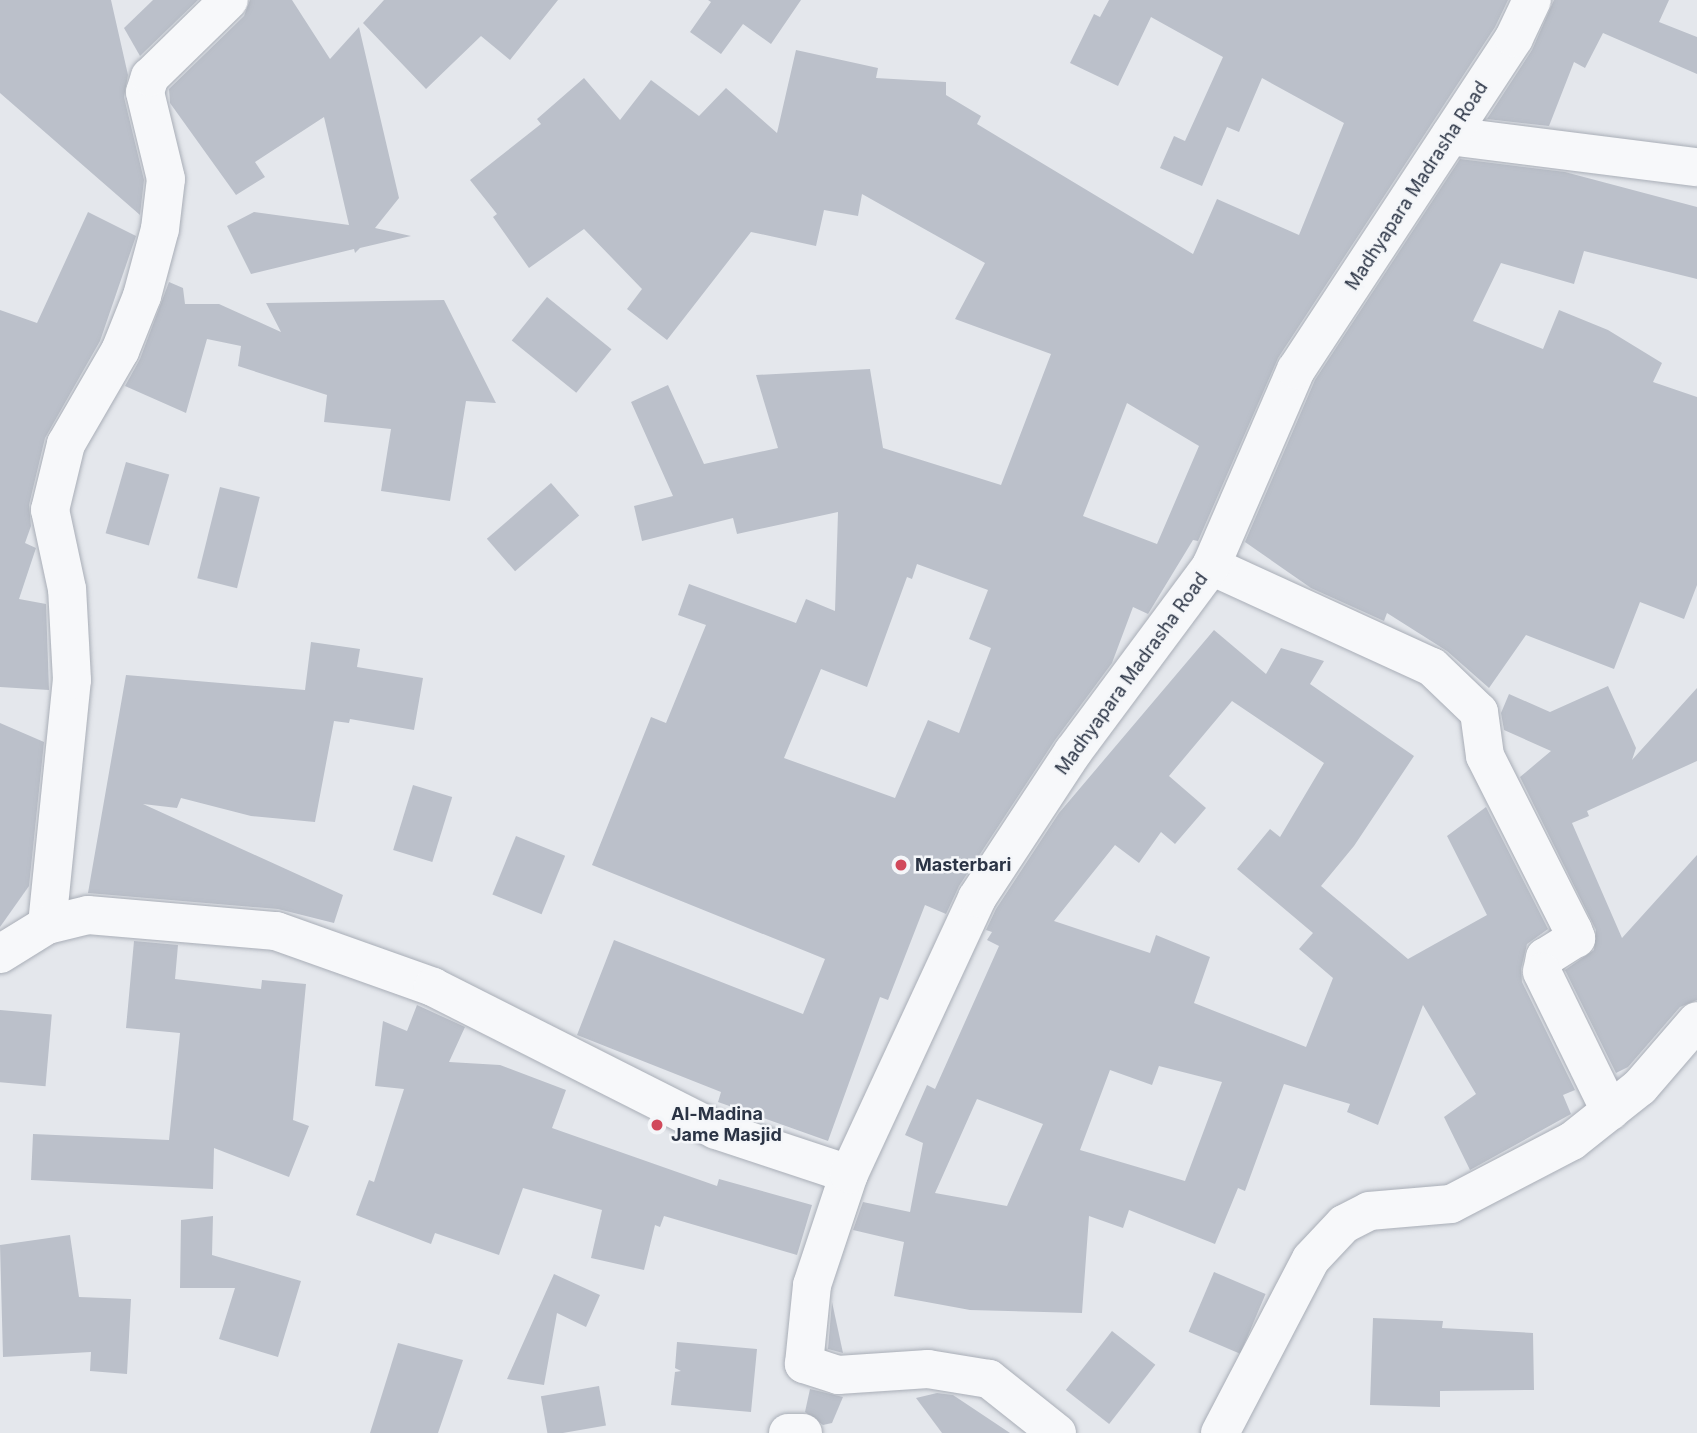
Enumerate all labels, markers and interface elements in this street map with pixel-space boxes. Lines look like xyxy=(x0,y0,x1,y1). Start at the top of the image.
street label: Madhyapara Madrasha Road xyxy=(1341,78,1493,294)
street label: Madhyapara Madrasha Road xyxy=(1052,569,1212,779)
place label: Masterbari xyxy=(915,854,1011,876)
marker: Masterbari xyxy=(893,857,909,873)
place label: Al-Madina Jame Masjid xyxy=(671,1104,782,1146)
marker: Al-Madina Jame Masjid xyxy=(649,1117,665,1133)

